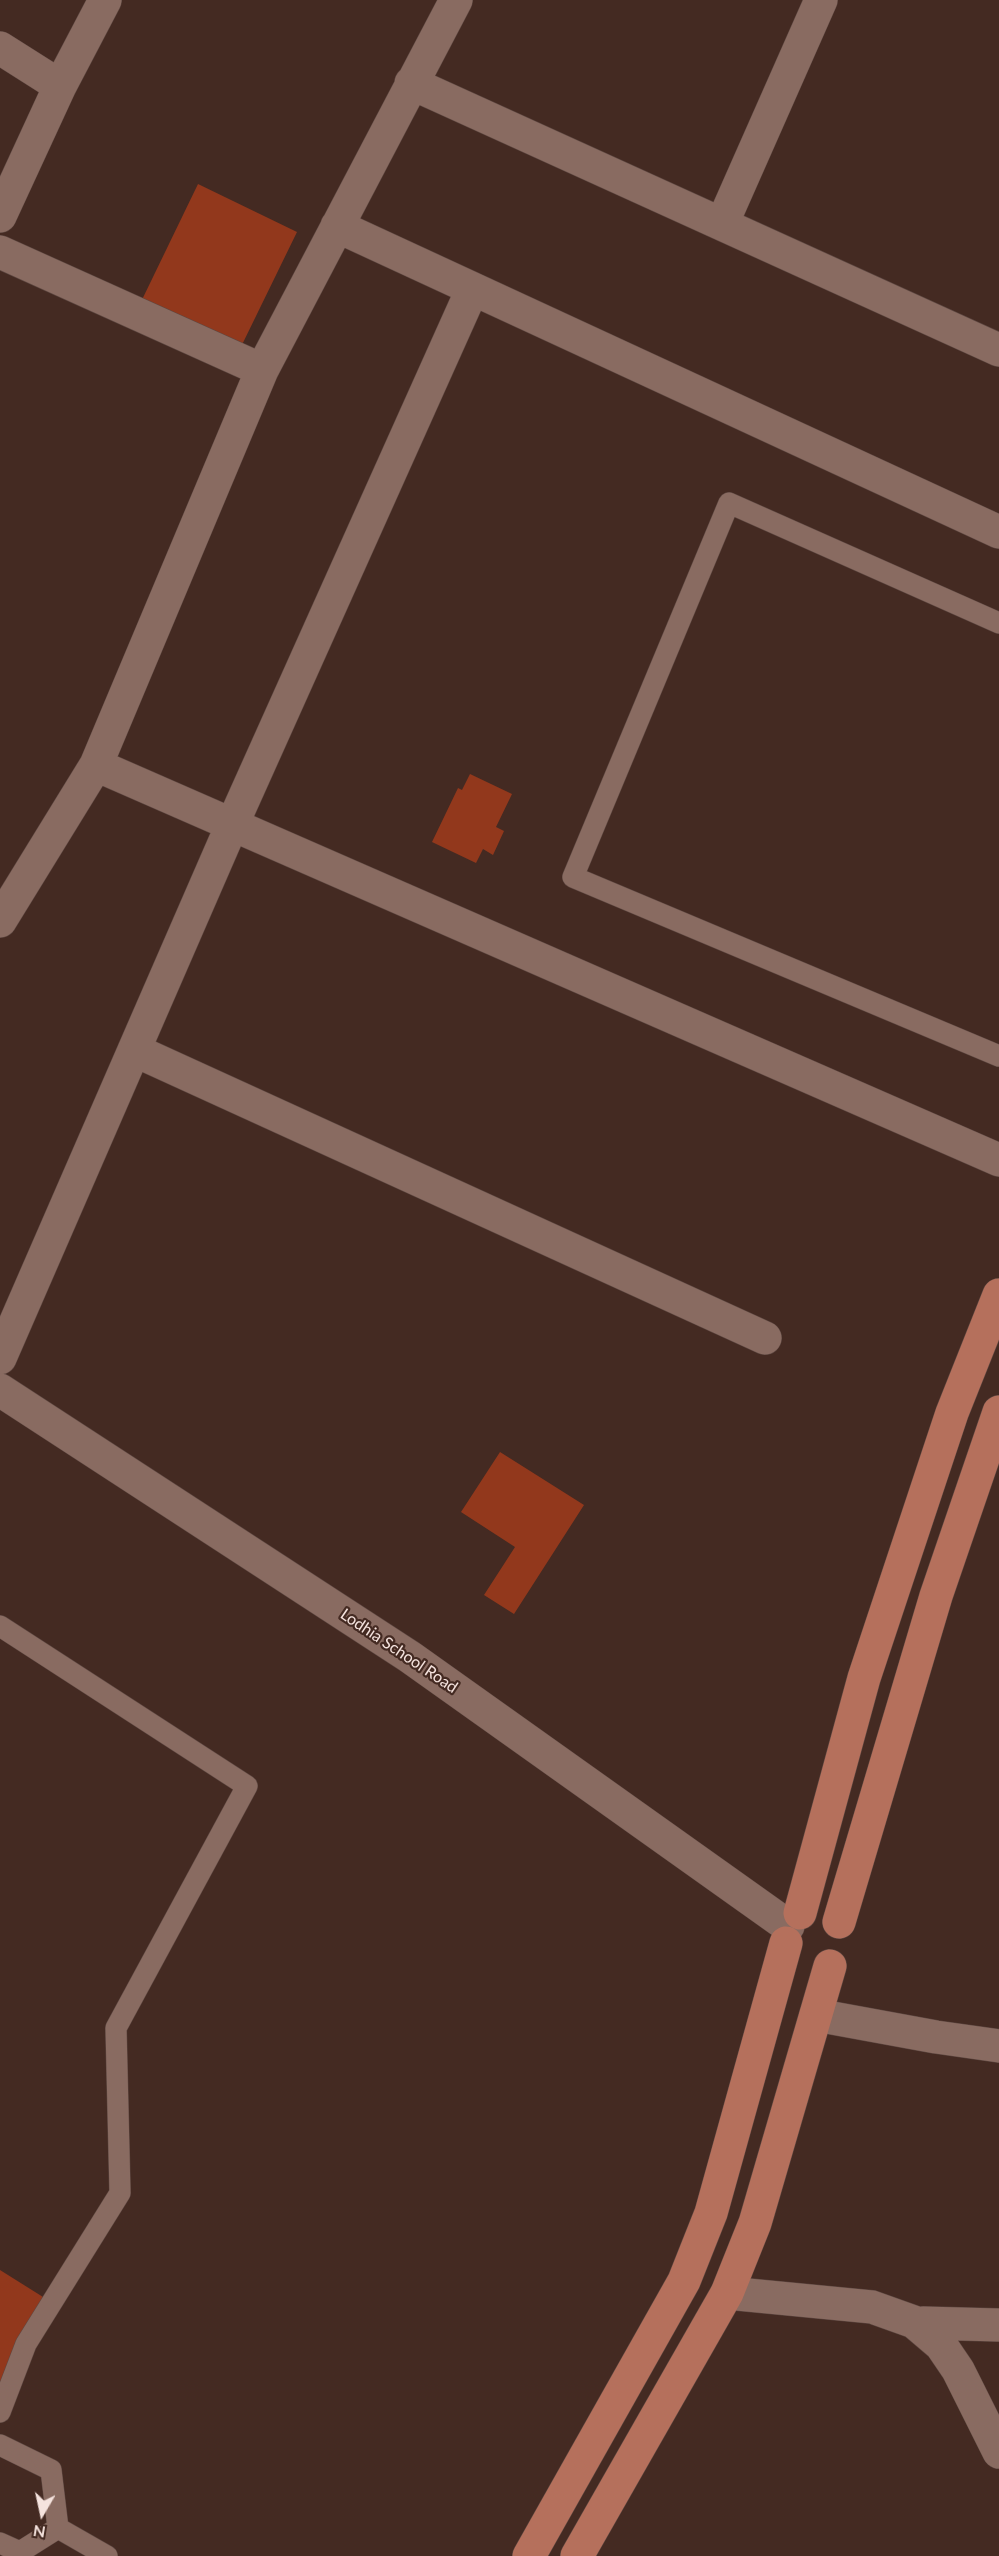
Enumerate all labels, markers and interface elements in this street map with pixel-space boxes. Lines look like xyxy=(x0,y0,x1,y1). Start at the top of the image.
street label: Lodhia School Road xyxy=(337,1605,461,1697)
north arrow xyxy=(12,2484,72,2544)
text: N xyxy=(32,2522,47,2543)

